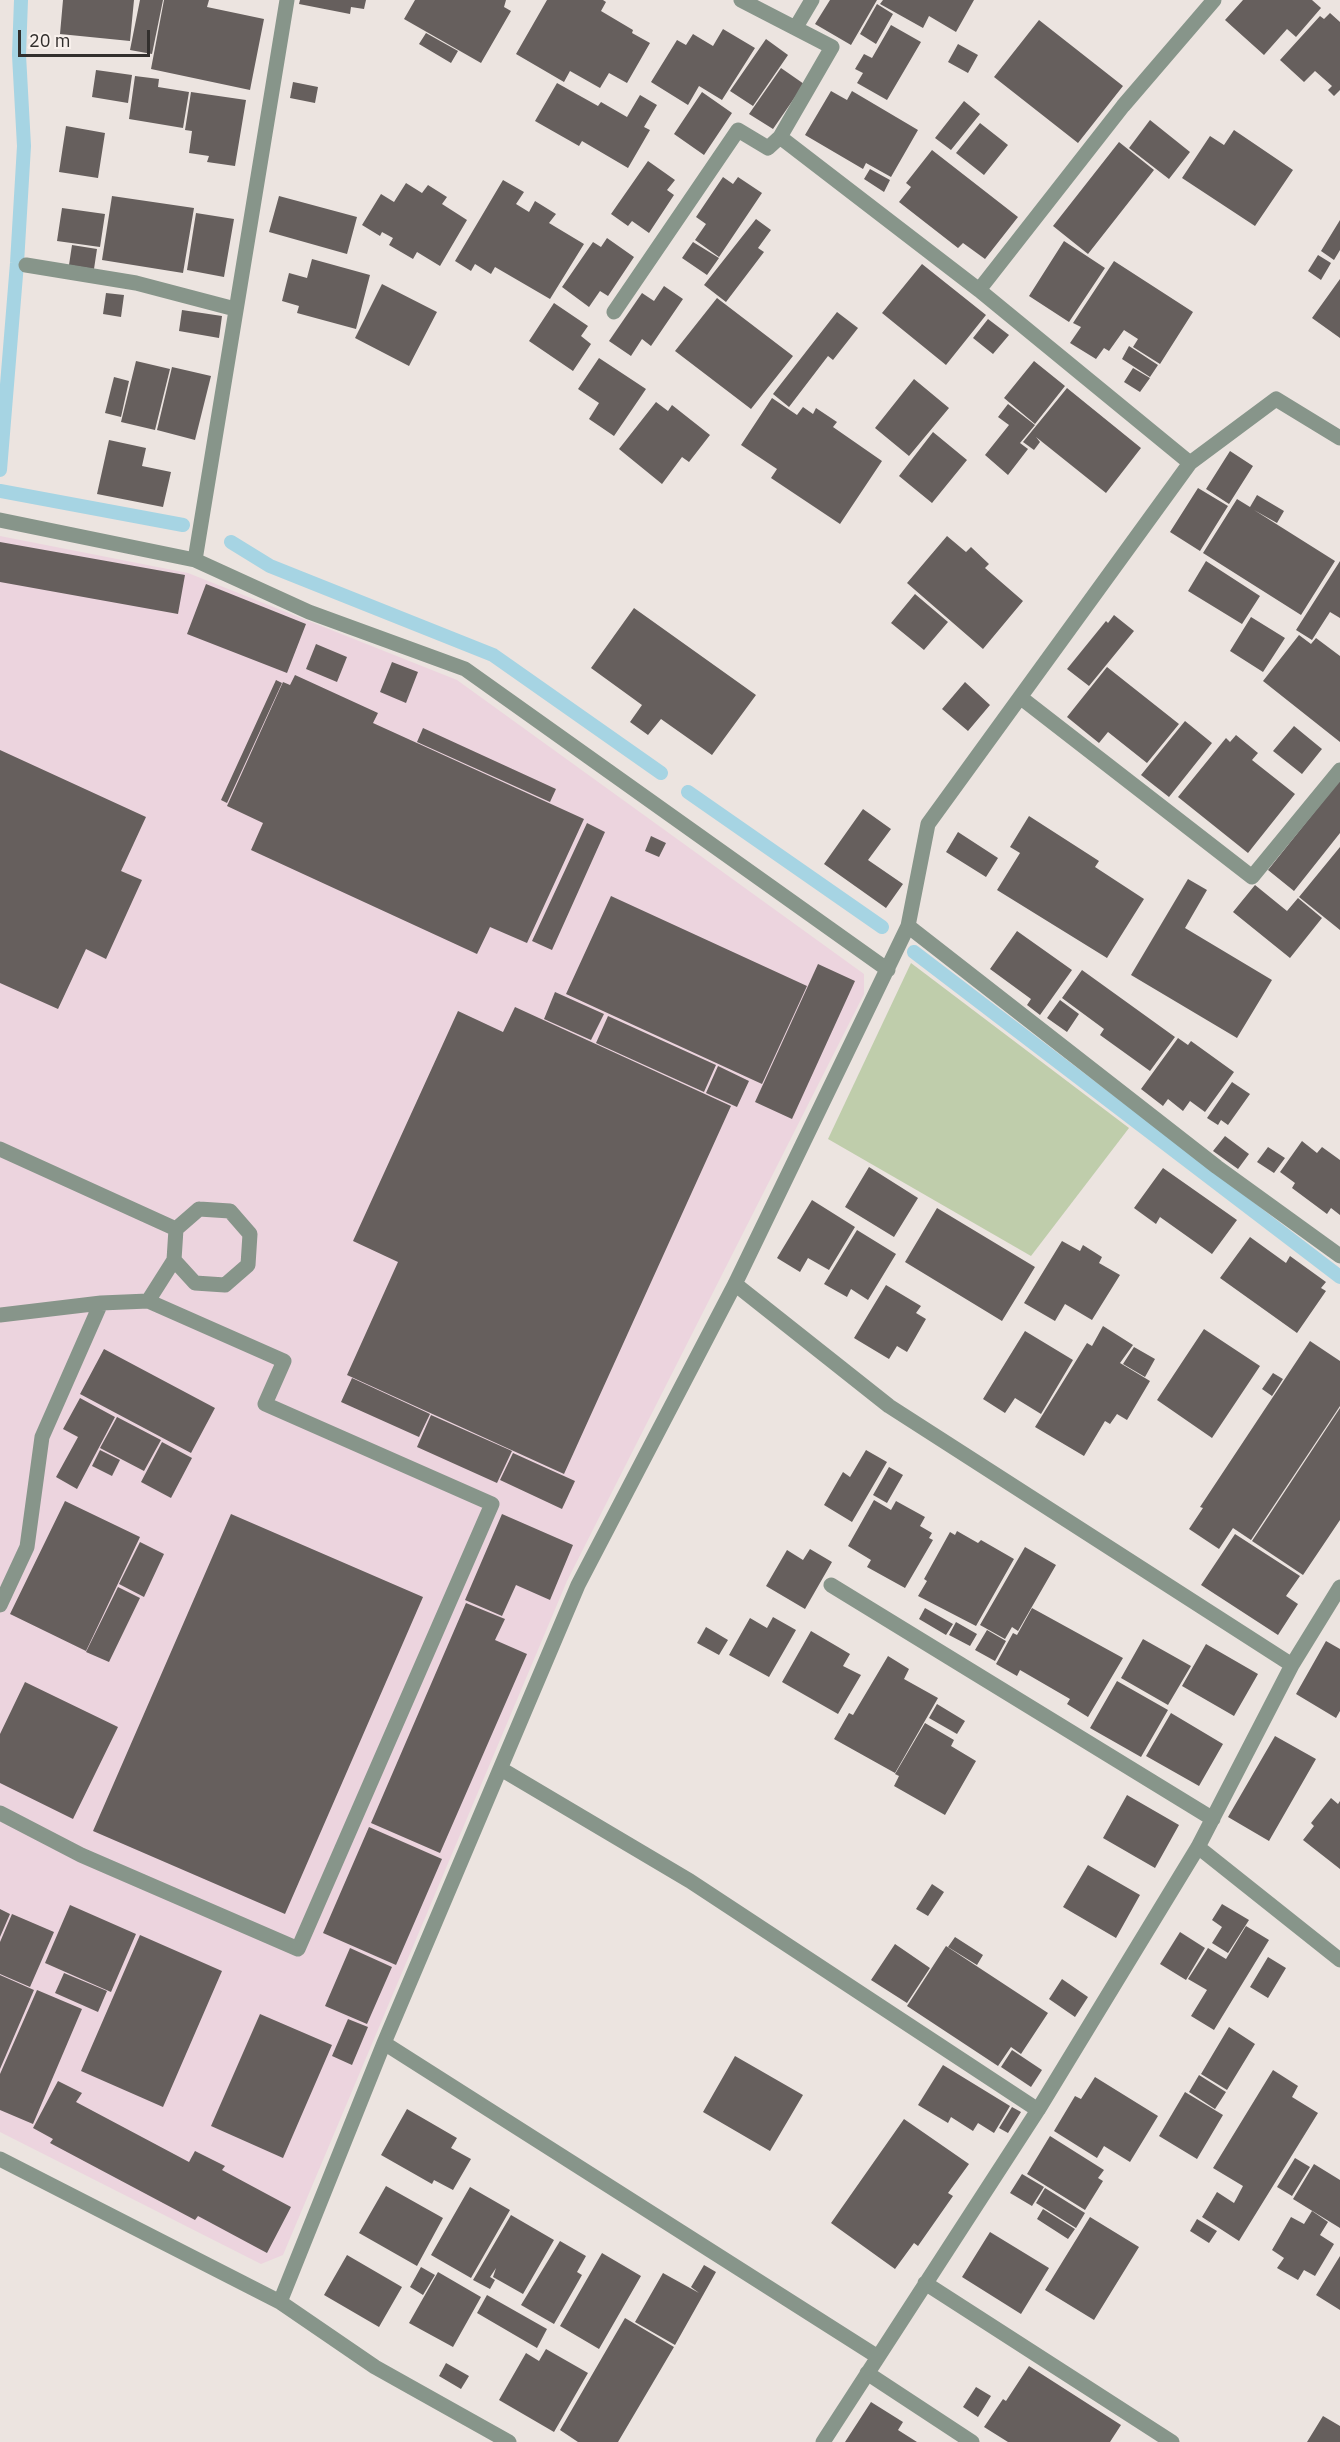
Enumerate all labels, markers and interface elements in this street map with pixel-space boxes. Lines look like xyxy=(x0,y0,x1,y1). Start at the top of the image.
scale bar xyxy=(21,18,153,56)
text: 20 m xyxy=(29,29,71,52)

